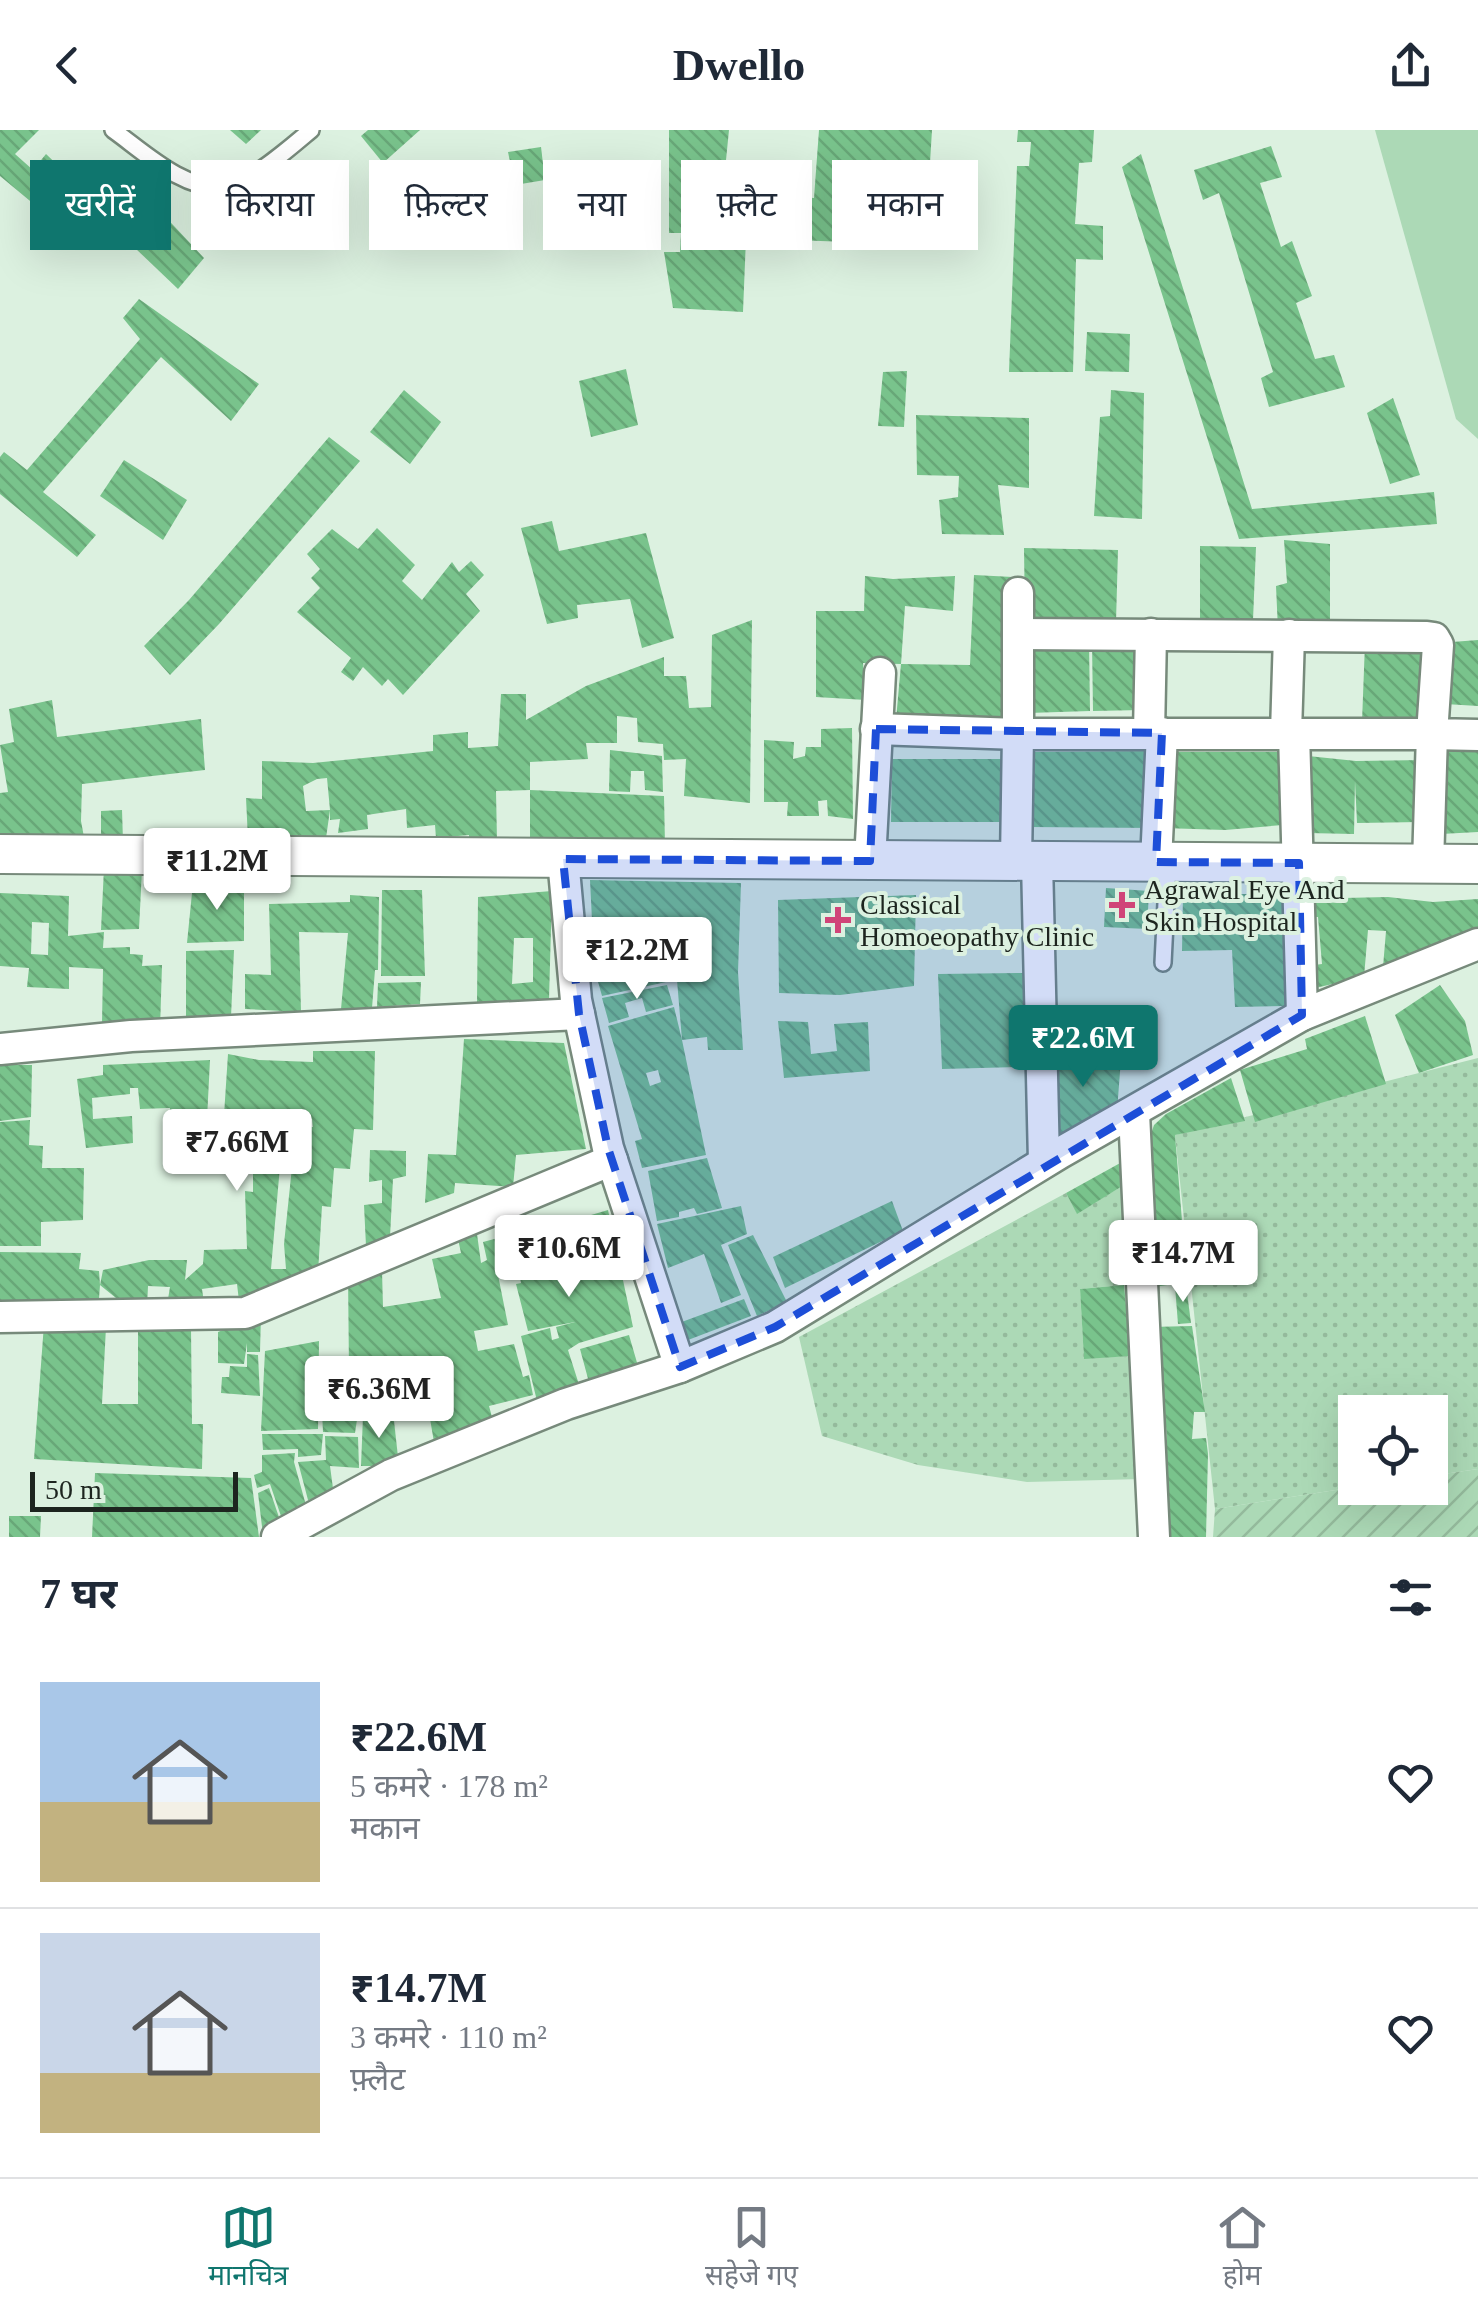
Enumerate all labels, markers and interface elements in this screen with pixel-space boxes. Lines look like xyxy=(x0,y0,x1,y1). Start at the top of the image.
icon: back xyxy=(40,38,95,93)
icon: share xyxy=(1383,38,1438,93)
text: Dwello xyxy=(673,40,805,90)
chip: खरीदें xyxy=(30,160,171,250)
chip: किराया xyxy=(191,160,349,250)
chip: फ़िल्टर xyxy=(369,160,523,250)
chip: नया xyxy=(543,160,661,250)
chip: फ़्लैट xyxy=(681,160,812,250)
chip: मकान xyxy=(832,160,978,250)
pin: ₹11.2M xyxy=(136,828,298,913)
text: ₹11.2M xyxy=(166,842,268,878)
place label: Agrawal Eye And Skin Hospital xyxy=(1144,874,1345,937)
place label: Classical Homoeopathy Clinic xyxy=(860,889,1094,952)
marker: Agrawal Eye And Skin Hospital xyxy=(1109,892,1135,918)
marker: Classical Homoeopathy Clinic xyxy=(825,907,851,933)
pin: ₹12.2M xyxy=(556,917,718,1002)
text: ₹12.2M xyxy=(585,931,689,967)
pin: ₹22.6M xyxy=(1002,1005,1164,1090)
text: ₹22.6M xyxy=(1031,1019,1135,1055)
pin: ₹7.66M xyxy=(156,1109,318,1194)
text: ₹7.66M xyxy=(185,1123,289,1159)
pin: ₹10.6M xyxy=(488,1215,650,1300)
pin: ₹14.7M xyxy=(1102,1220,1264,1305)
text: ₹10.6M xyxy=(517,1229,621,1265)
text: ₹14.7M xyxy=(1131,1234,1235,1270)
pin: ₹6.36M xyxy=(298,1356,460,1441)
text: ₹6.36M xyxy=(327,1370,431,1406)
map controls xyxy=(1338,1395,1448,1505)
button: locate xyxy=(1338,1395,1448,1505)
scale bar xyxy=(30,1467,238,1512)
text: 50 m xyxy=(45,1474,102,1505)
icon: filters xyxy=(1383,1570,1438,1625)
text: 7 घर xyxy=(40,1571,117,1617)
text: ₹22.6M xyxy=(350,1714,487,1760)
icon: home xyxy=(120,1722,240,1842)
icon: heart xyxy=(1383,1755,1438,1810)
text: 5 कमरे · 178 m² xyxy=(350,1768,548,1804)
text: मकान xyxy=(350,1810,420,1846)
text: ₹14.7M xyxy=(350,1965,487,2011)
icon: home xyxy=(120,1973,240,2093)
icon: heart xyxy=(1383,2006,1438,2061)
text: 3 कमरे · 110 m² xyxy=(350,2019,547,2055)
text: फ़्लैट xyxy=(350,2061,405,2097)
tab: मानचित्र xyxy=(208,2200,288,2296)
tab: सहेजे गए xyxy=(705,2200,798,2296)
tab: होम xyxy=(1215,2200,1270,2296)

